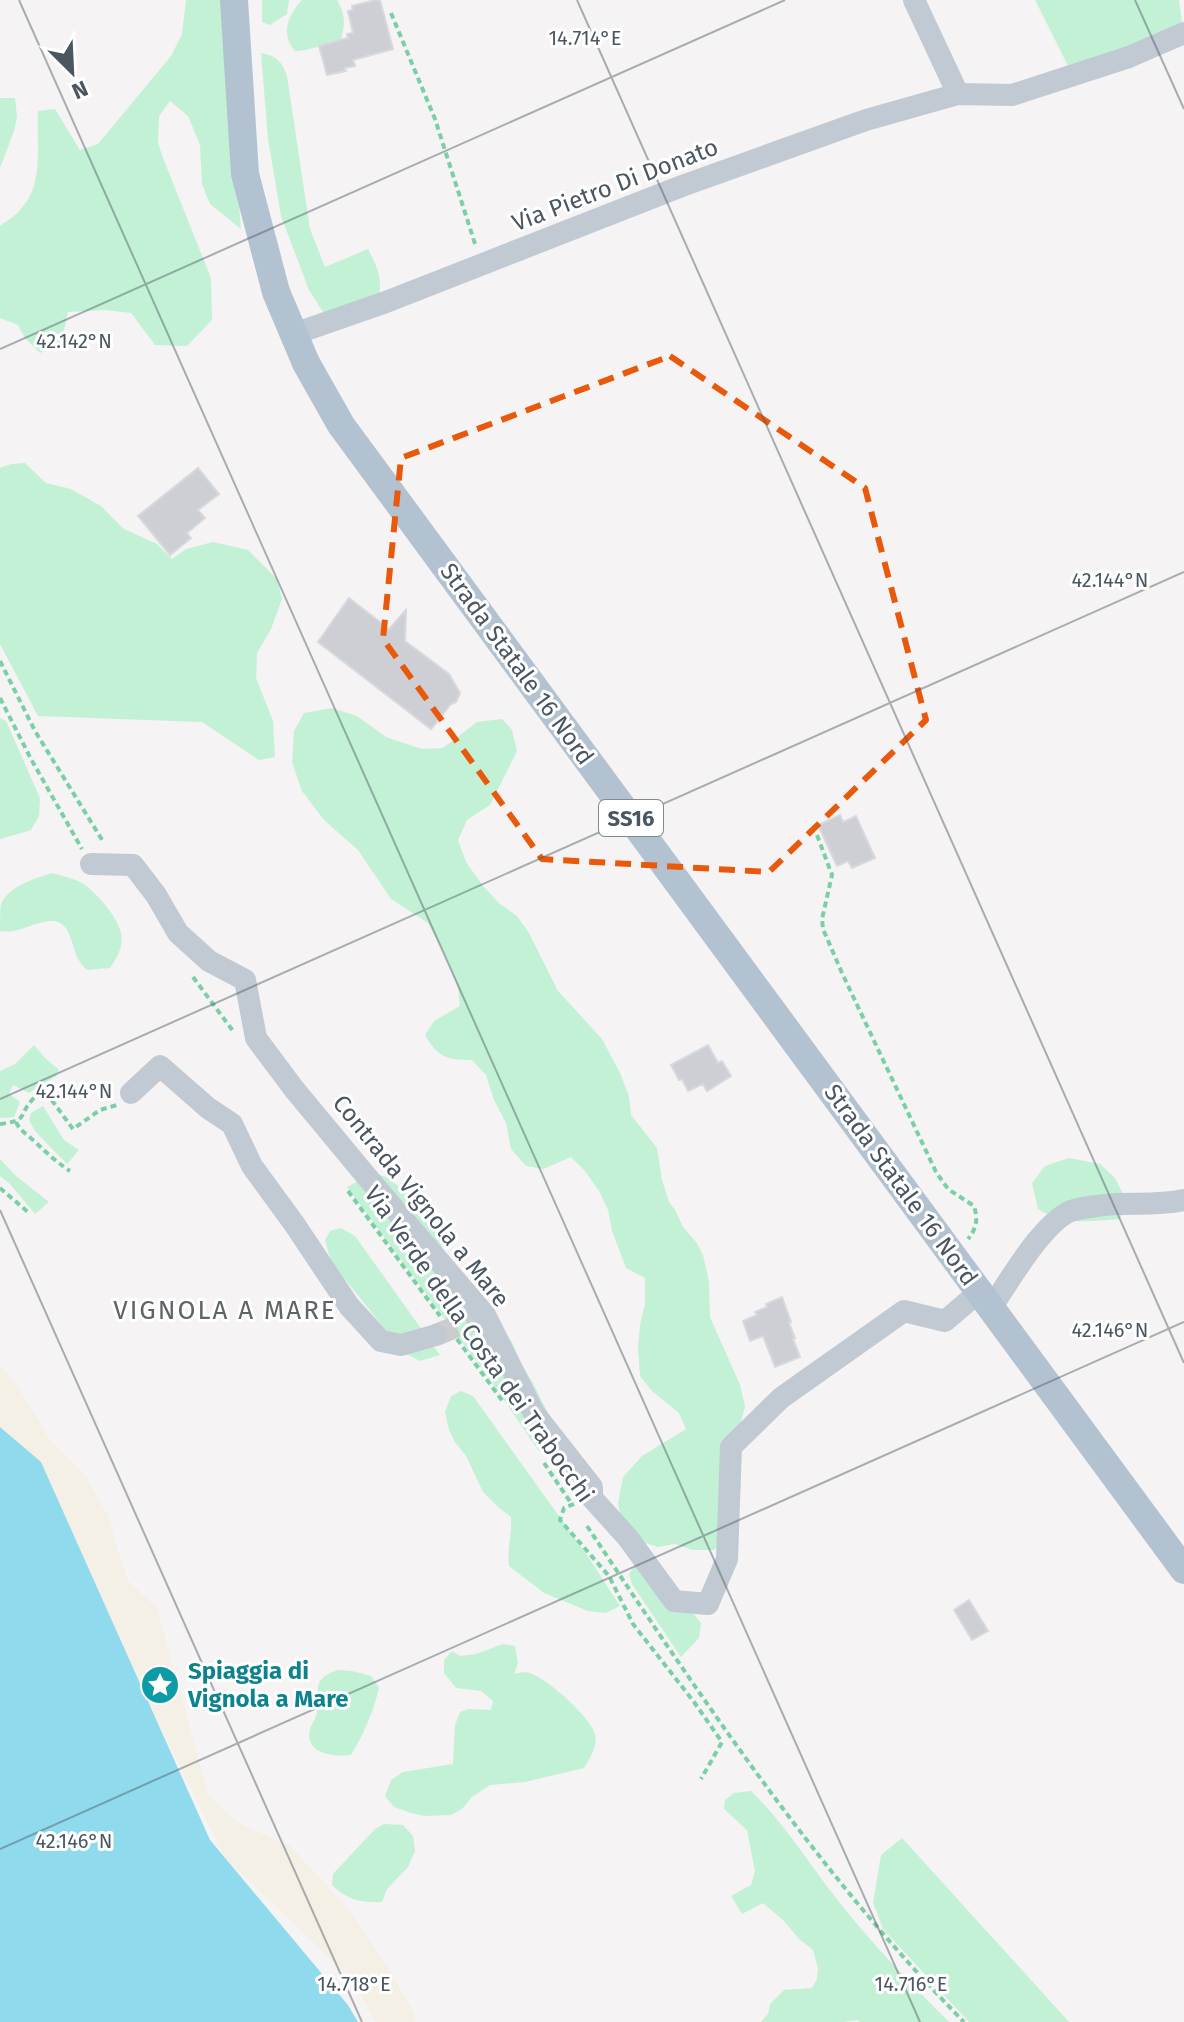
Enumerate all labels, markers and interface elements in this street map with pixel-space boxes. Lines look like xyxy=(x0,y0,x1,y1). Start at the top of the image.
text: 14.714°E xyxy=(548,26,622,50)
north arrow xyxy=(32,32,112,112)
text: N xyxy=(68,75,92,105)
street label: Via Pietro Di Donato xyxy=(508,133,722,237)
text: 42.142°N xyxy=(36,329,112,353)
street label: Strada Statale 16 Nord xyxy=(435,558,599,770)
text: 42.144°N xyxy=(1072,568,1149,592)
road number: SS16 xyxy=(599,800,663,836)
text: 42.144°N xyxy=(36,1079,113,1103)
street label: Strada Statale 16 Nord xyxy=(819,1079,983,1291)
street label: Contrada Vignola a Mare xyxy=(327,1089,515,1313)
street label: Via Verde della Costa dei Trabocchi xyxy=(359,1180,599,1508)
district label: VIGNOLA A MARE xyxy=(113,1295,337,1326)
text: 42.146°N xyxy=(1072,1318,1148,1342)
place label: Spiaggia di Vignola a Mare xyxy=(187,1657,348,1713)
place icon: Spiaggia di Vignola a Mare xyxy=(139,1664,181,1706)
text: 42.146°N xyxy=(36,1829,112,1853)
text: 14.718°E xyxy=(317,1972,391,1996)
text: 14.716°E xyxy=(875,1972,947,1996)

